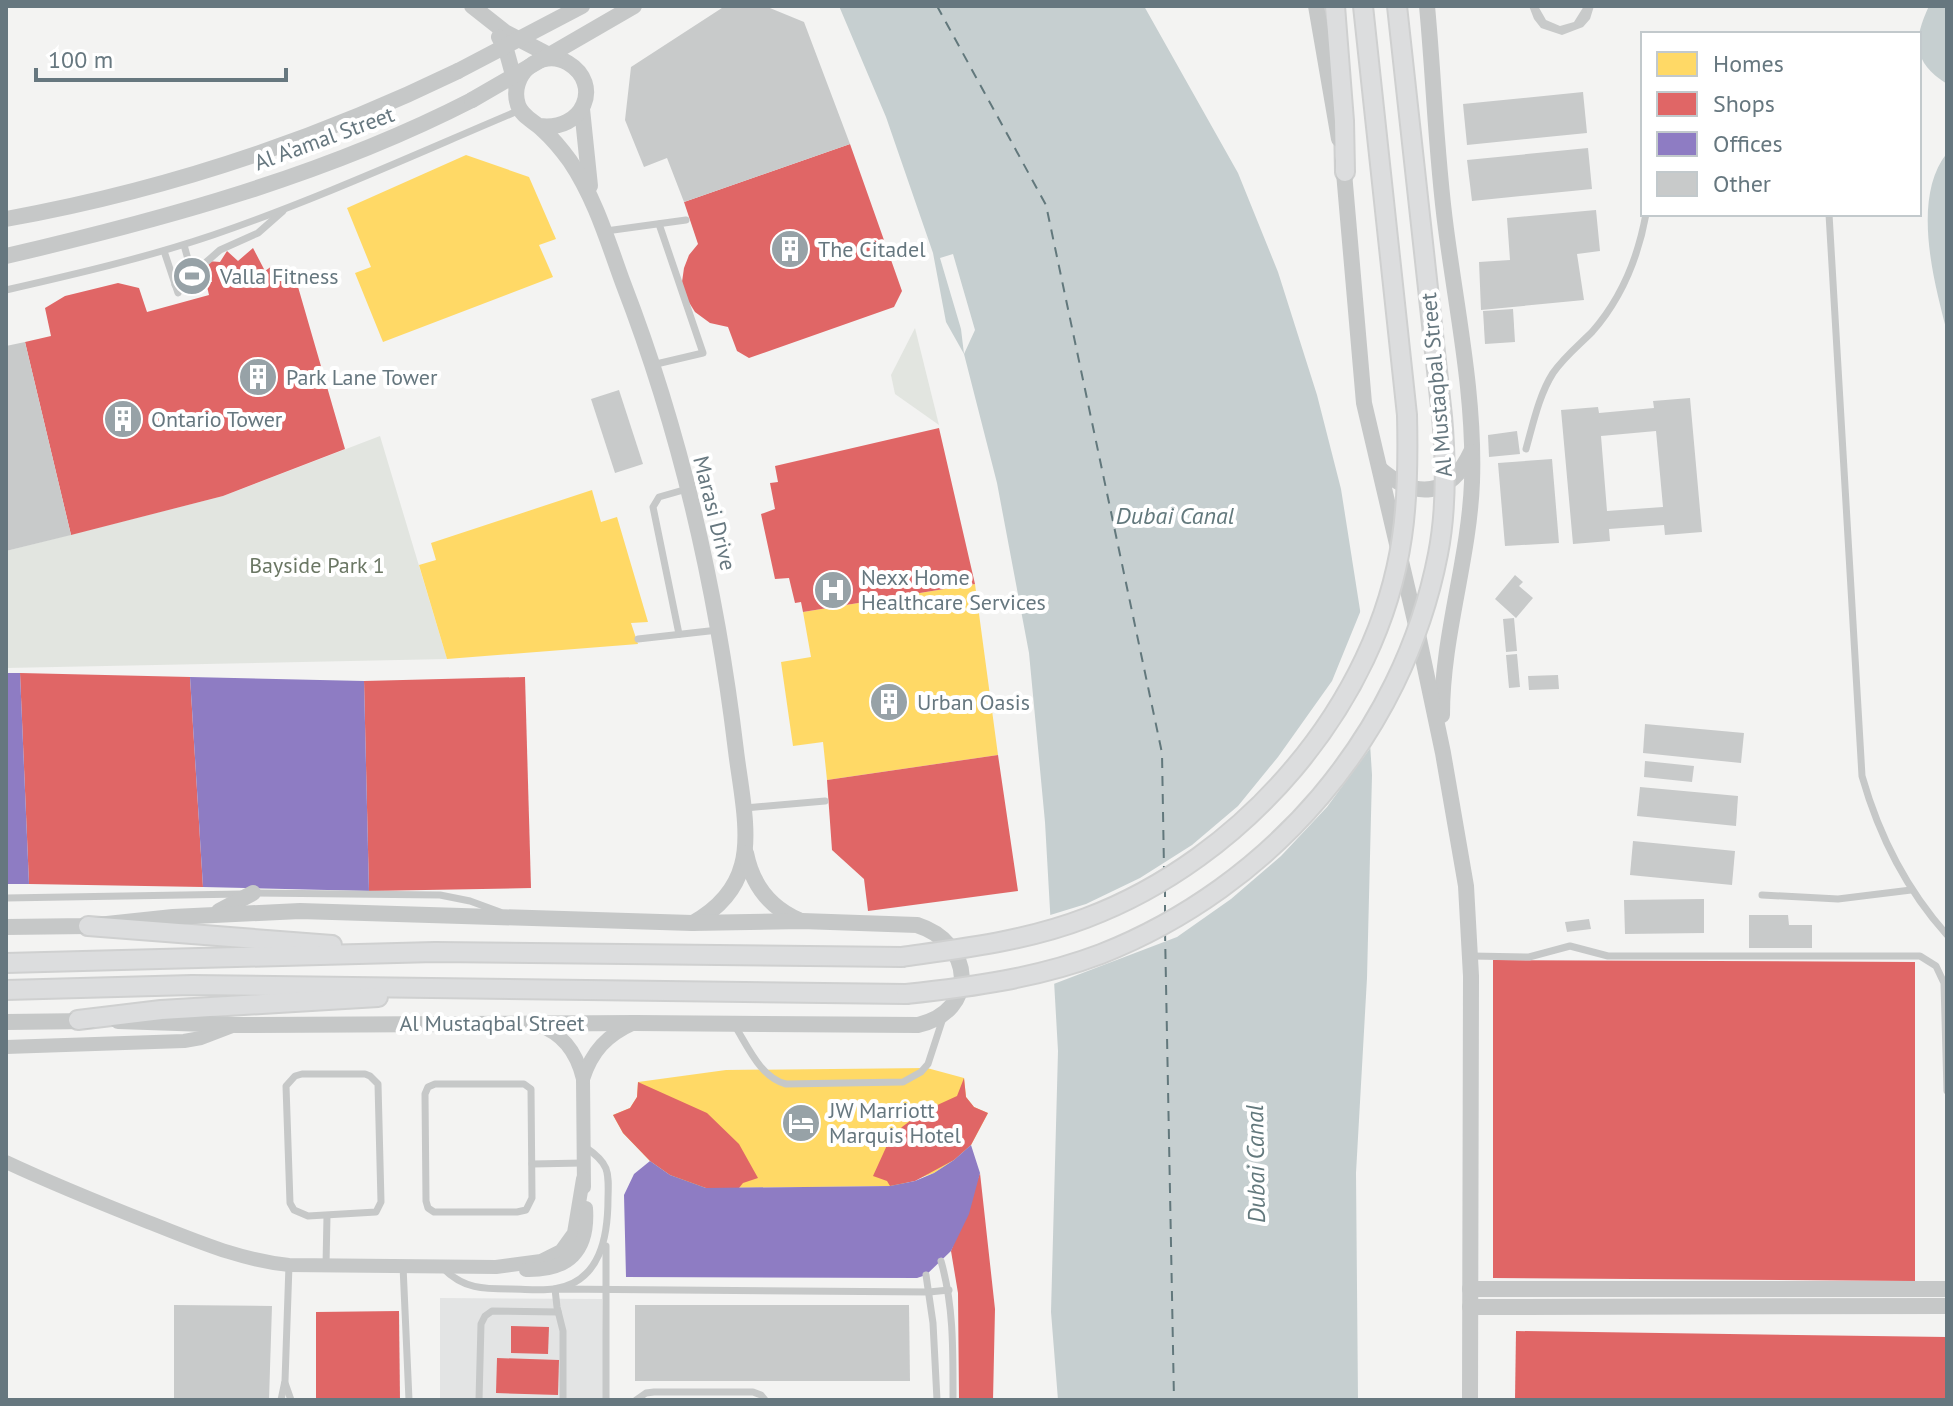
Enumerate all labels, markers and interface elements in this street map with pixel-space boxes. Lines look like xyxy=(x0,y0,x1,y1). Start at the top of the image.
scale bar xyxy=(36,32,286,82)
legend xyxy=(1641,32,1921,216)
text: 100 m xyxy=(48,44,113,75)
text: Homes xyxy=(1713,48,1784,79)
text: Shops xyxy=(1713,88,1775,119)
street label: Al A'amal Street xyxy=(250,100,398,176)
text: Offices xyxy=(1713,128,1783,159)
text: Other xyxy=(1713,168,1771,199)
building icon: The Citadel xyxy=(769,228,811,270)
place label: The Citadel xyxy=(818,235,926,263)
sports icon: Valla Fitness xyxy=(171,255,213,297)
place label: Valla Fitness xyxy=(219,262,338,290)
street label: Al Mustaqbal Street xyxy=(1414,291,1458,478)
building icon: Park Lane Tower xyxy=(237,356,279,398)
place label: Park Lane Tower xyxy=(286,363,438,391)
building icon: Ontario Tower xyxy=(102,398,144,440)
place label: Ontario Tower xyxy=(151,405,283,433)
street label: Marasi Drive xyxy=(687,453,743,573)
water label: Dubai Canal xyxy=(1116,500,1235,531)
park label: Bayside Park 1 xyxy=(249,551,385,579)
place label: Nexx Home Healthcare Services xyxy=(861,563,1046,616)
hospital icon: Nexx Home Healthcare Services xyxy=(812,569,854,611)
building icon: Urban Oasis xyxy=(868,681,910,723)
place label: Urban Oasis xyxy=(917,688,1030,716)
street label: Al Mustaqbal Street xyxy=(399,1009,585,1037)
place label: JW Marriott Marquis Hotel xyxy=(828,1096,961,1149)
hotel icon: JW Marriott Marquis Hotel xyxy=(780,1102,822,1144)
water label: Dubai Canal xyxy=(1239,1104,1272,1224)

